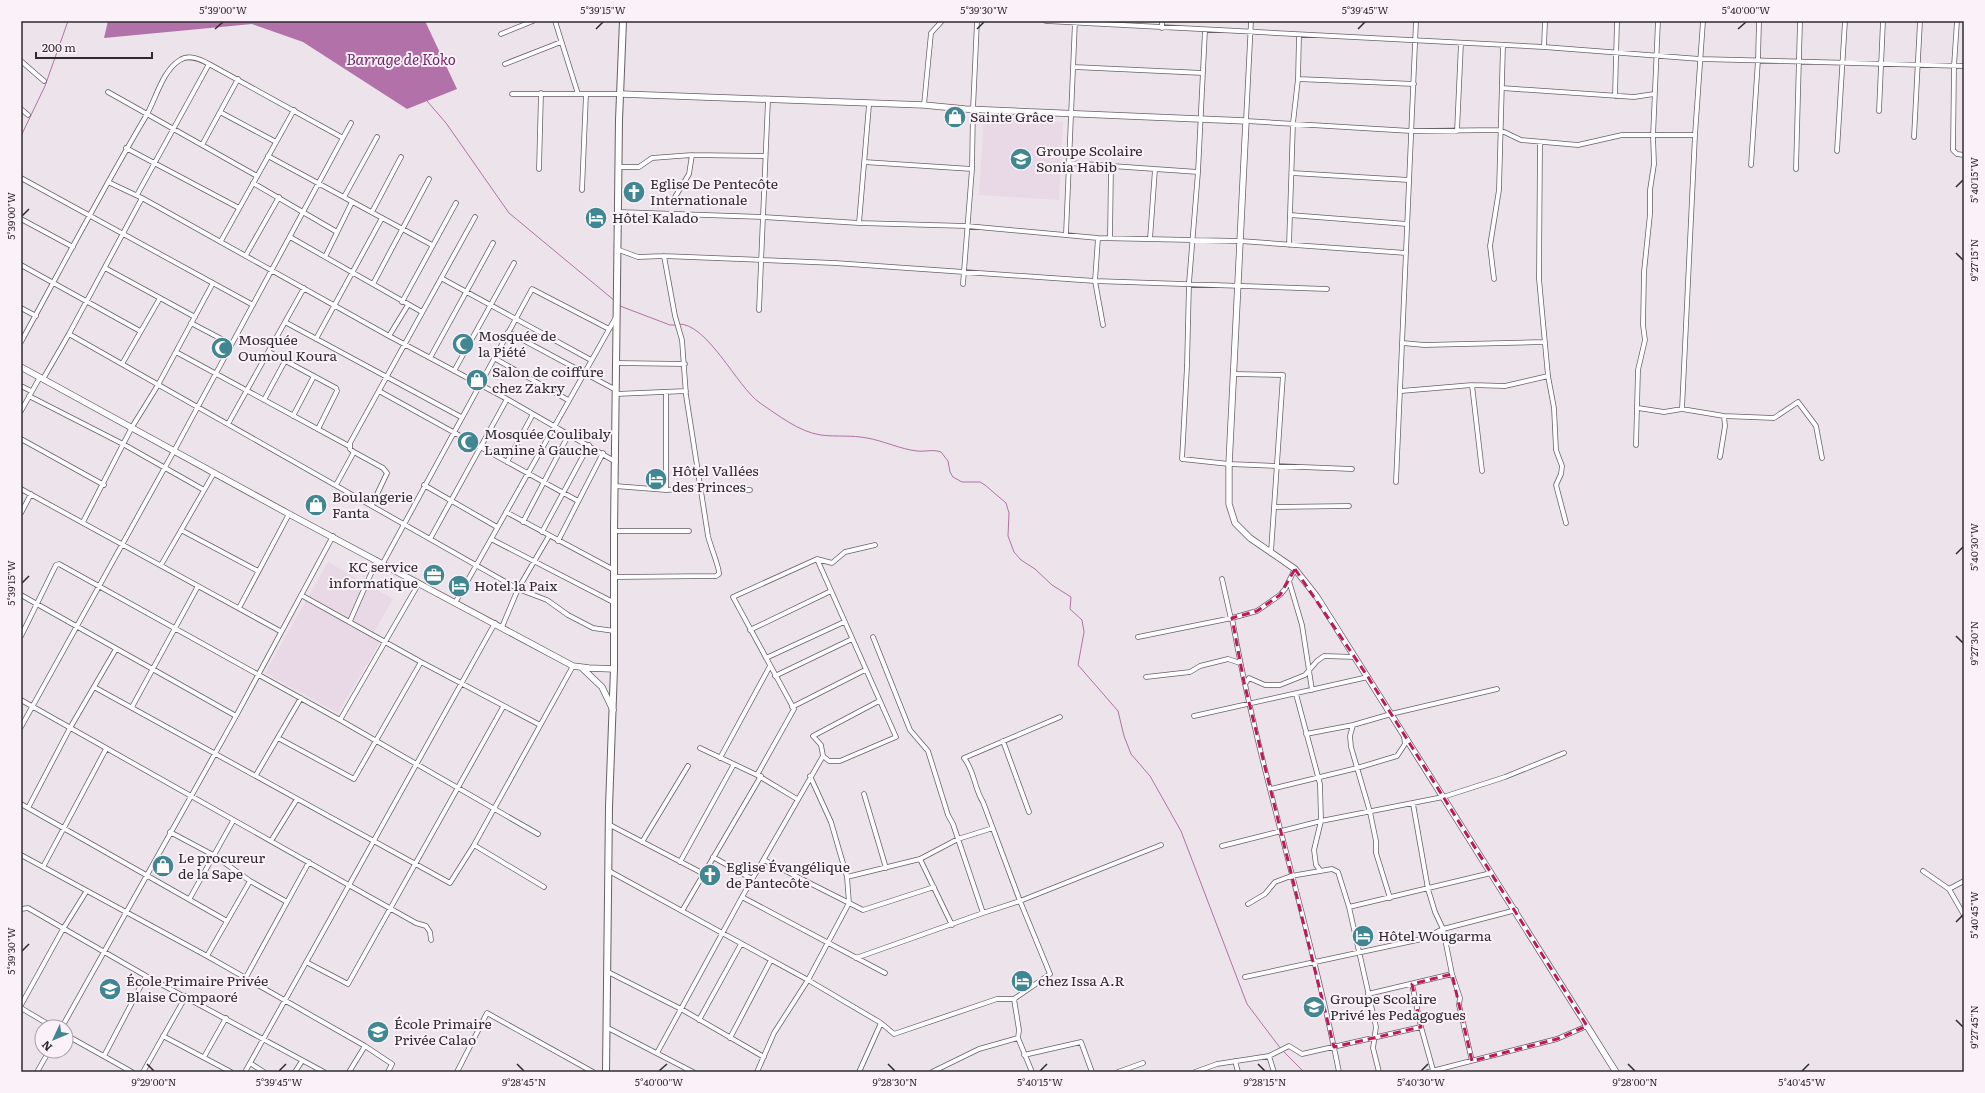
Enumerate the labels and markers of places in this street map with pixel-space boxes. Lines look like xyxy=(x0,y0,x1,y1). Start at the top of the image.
shop icon: Sainte Grâce xyxy=(942,104,968,130)
place label: Sainte Grâce xyxy=(970,106,1054,126)
place label: Groupe Scolaire Sonia Habib xyxy=(1036,140,1143,176)
school or university icon: Groupe Scolaire Sonia Habib xyxy=(1008,146,1034,172)
place label: Eglise De Pentecôte Internationale xyxy=(650,173,778,209)
church icon: Eglise De Pentecôte Internationale xyxy=(621,179,647,205)
hotel icon: Hôtel Kalado xyxy=(583,205,609,231)
place label: Hôtel Kalado xyxy=(612,207,698,227)
place label: Mosquée de la Piété xyxy=(478,325,556,361)
place label: Mosquée Oumoul Koura xyxy=(238,329,337,365)
mosque icon: Mosquée de la Piété xyxy=(450,331,476,357)
mosque icon: Mosquée Oumoul Koura xyxy=(209,335,235,361)
place label: Salon de coiffure chez Zakry xyxy=(492,361,603,397)
shop icon: Salon de coiffure chez Zakry xyxy=(464,367,490,393)
place label: Mosquée Coulibaly Lamine à Gauche xyxy=(484,423,612,459)
mosque icon: Mosquée Coulibaly Lamine à Gauche xyxy=(455,429,481,455)
place label: Hôtel Vallées des Princes xyxy=(672,460,759,496)
hotel icon: Hôtel Vallées des Princes xyxy=(643,466,669,492)
place label: Boulangerie Fanta xyxy=(332,486,413,522)
shop icon: Boulangerie Fanta xyxy=(303,492,329,518)
place label: KC service informatique xyxy=(329,556,418,592)
office icon: KC service informatique xyxy=(421,562,447,588)
hotel icon: Hotel la Paix xyxy=(446,573,472,599)
place label: Hotel la Paix xyxy=(474,575,557,595)
place label: Le procureur de la Sape xyxy=(178,847,266,883)
shop icon: Le procureur de la Sape xyxy=(150,853,176,879)
place label: Eglise Évangélique de Pantecôte xyxy=(726,856,850,892)
church icon: Eglise Évangélique de Pantecôte xyxy=(697,862,723,888)
hotel icon: Hôtel Wougarma xyxy=(1350,923,1376,949)
place label: Hôtel Wougarma xyxy=(1378,925,1492,945)
hotel icon: chez Issa A.R xyxy=(1009,968,1035,994)
place label: École Primaire Privée Blaise Compaoré xyxy=(126,970,268,1006)
place label: chez Issa A.R xyxy=(1038,970,1125,990)
school or university icon: École Primaire Privée Blaise Compaoré xyxy=(97,976,123,1002)
place label: Groupe Scolaire Privé les Pedagogues xyxy=(1330,988,1466,1024)
school or university icon: Groupe Scolaire Privé les Pedagogues xyxy=(1301,994,1327,1020)
place label: École Primaire Privée Calao xyxy=(394,1013,492,1049)
school or university icon: École Primaire Privée Calao xyxy=(365,1019,391,1045)

